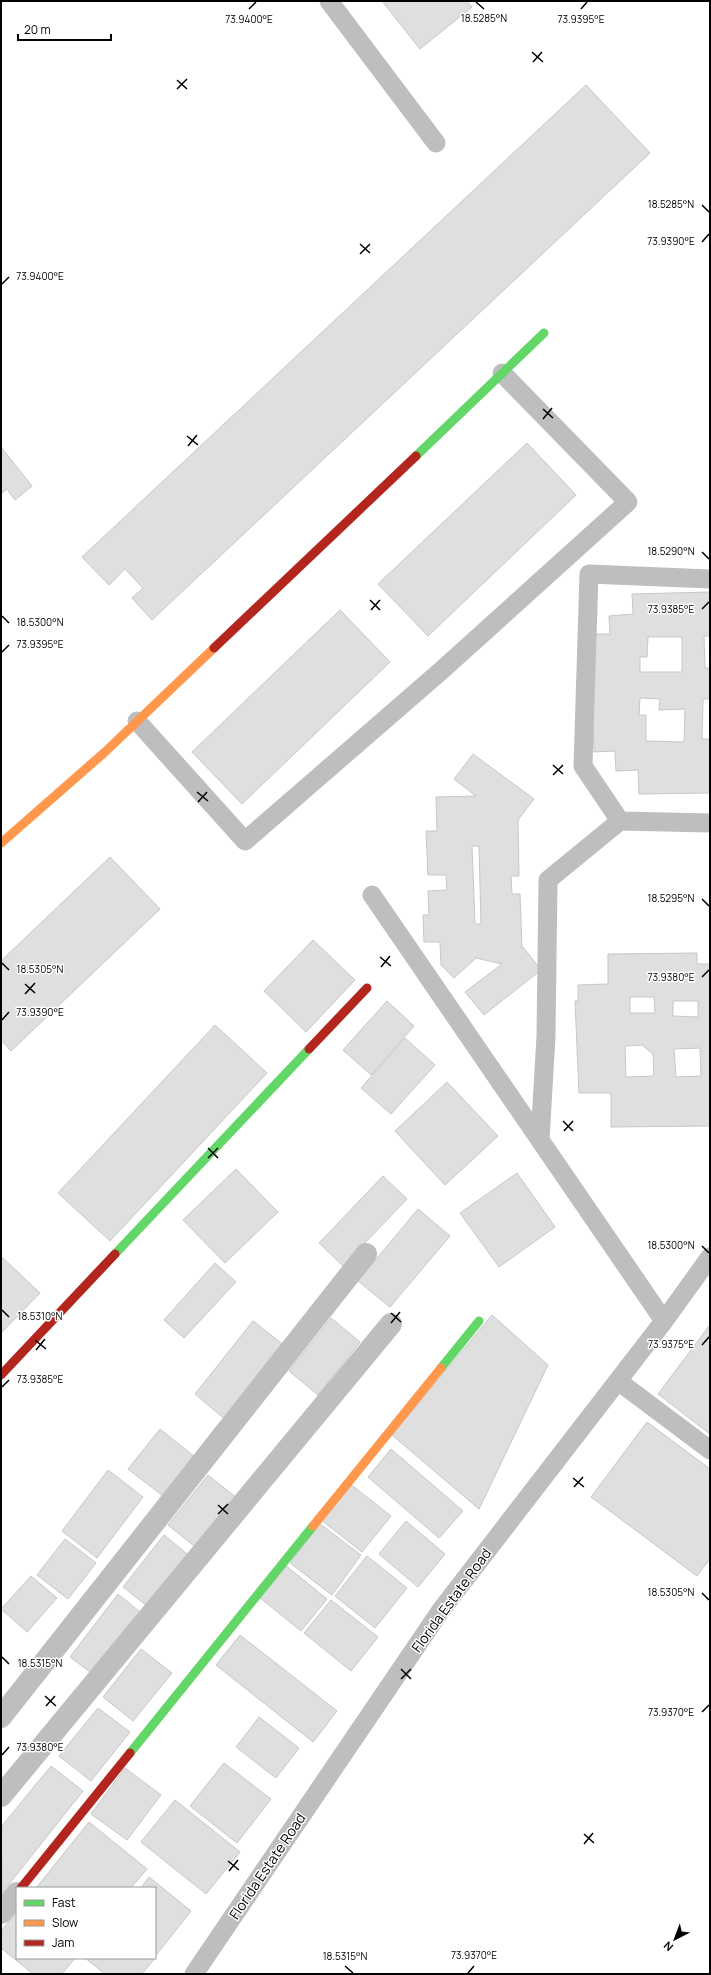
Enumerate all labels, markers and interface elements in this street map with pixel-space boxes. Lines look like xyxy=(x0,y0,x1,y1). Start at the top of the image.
text: 18.5285°N xyxy=(461,11,507,25)
text: 73.9400°E xyxy=(225,12,273,26)
text: 73.9395°E xyxy=(557,12,605,26)
scale bar xyxy=(18,16,111,42)
text: 20 m xyxy=(24,21,51,38)
text: 18.5285°N xyxy=(648,197,694,211)
text: 73.9390°E xyxy=(647,234,695,248)
text: 73.9400°E xyxy=(16,269,64,283)
text: 18.5290°N xyxy=(647,544,695,558)
text: 73.9385°E xyxy=(648,602,695,616)
text: 18.5300°N xyxy=(16,615,64,629)
text: 73.9395°E xyxy=(16,637,64,651)
text: 18.5295°N xyxy=(648,891,695,905)
text: 18.5305°N xyxy=(17,962,64,976)
text: 73.9380°E xyxy=(648,970,695,984)
text: 73.9390°E xyxy=(16,1005,64,1019)
text: 18.5300°N xyxy=(647,1238,695,1252)
text: 18.5310°N xyxy=(18,1309,63,1323)
text: 73.9375°E xyxy=(648,1337,694,1351)
text: 73.9385°E xyxy=(17,1372,64,1386)
street label: Florida Estate Road xyxy=(407,1544,495,1656)
text: 18.5305°N xyxy=(648,1585,695,1599)
text: 18.5315°N xyxy=(18,1656,62,1670)
text: 73.9370°E xyxy=(648,1705,694,1719)
text: 73.9380°E xyxy=(17,1740,64,1754)
street label: Florida Estate Road xyxy=(224,1809,310,1923)
legend xyxy=(16,1887,156,1959)
text: Fast xyxy=(52,1894,76,1911)
text: Slow xyxy=(52,1914,78,1931)
north arrow xyxy=(655,1919,695,1959)
text: Jam xyxy=(52,1934,74,1951)
text: N xyxy=(660,1939,676,1955)
text: 73.9370°E xyxy=(451,1948,497,1962)
text: 18.5315°N xyxy=(323,1949,367,1963)

